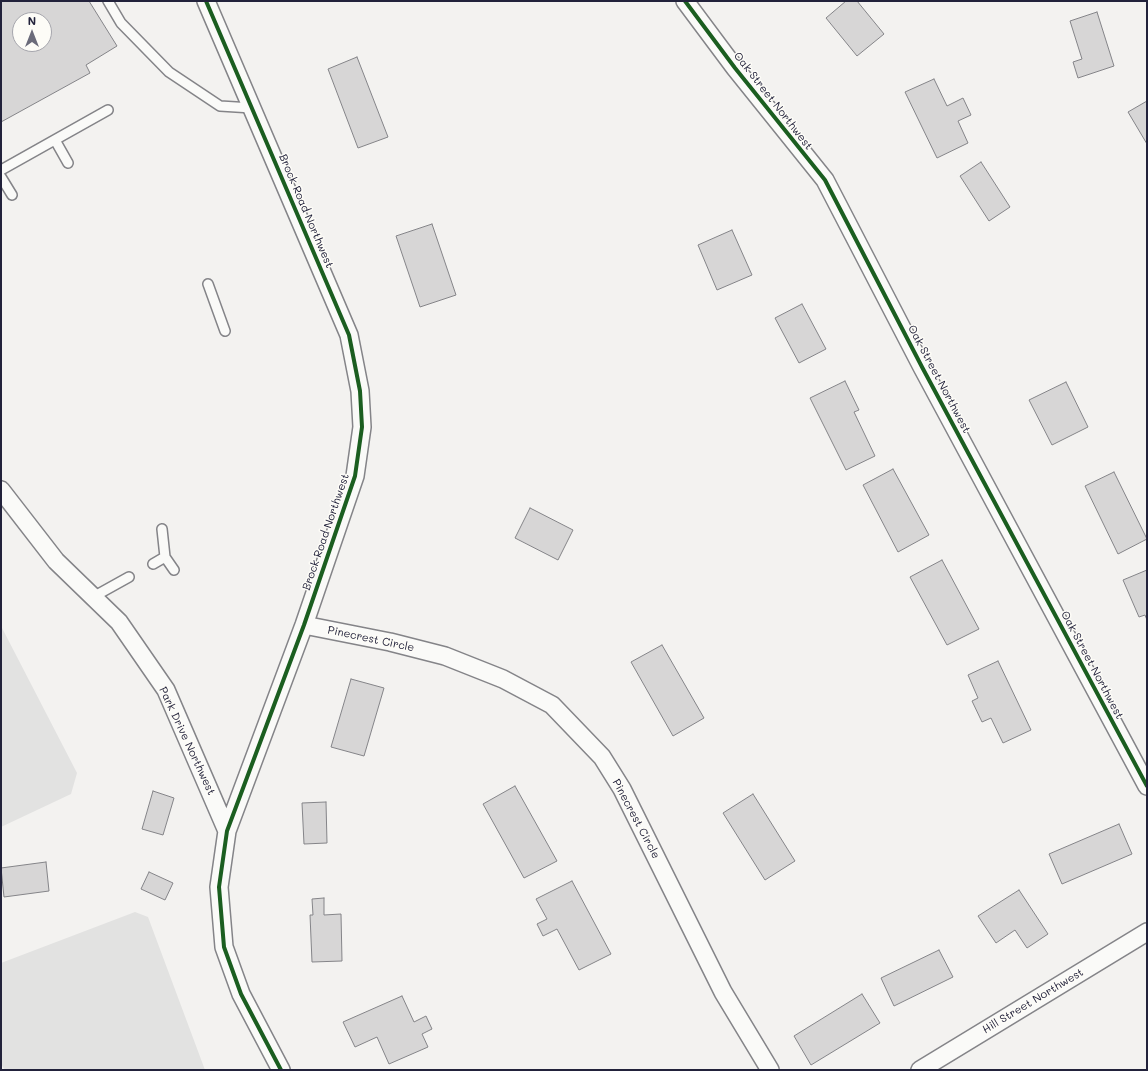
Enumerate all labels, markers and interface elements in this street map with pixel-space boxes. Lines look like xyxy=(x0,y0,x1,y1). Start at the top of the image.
north arrow xyxy=(12,12,52,52)
text: N xyxy=(28,13,36,28)
street label: Oak Street Northwest xyxy=(731,50,815,152)
street label: Brock Road Northwest xyxy=(276,152,336,270)
street label: Oak Street Northwest xyxy=(905,323,973,435)
street label: Brock Road Northwest xyxy=(300,472,352,592)
street label: Oak Street Northwest xyxy=(1058,609,1126,721)
street label: Pinecrest Circle xyxy=(326,623,416,655)
street label: Park Drive Northwest xyxy=(156,685,218,797)
street label: Pinecrest Circle xyxy=(609,777,663,861)
street label: Hill Street Northwest xyxy=(980,966,1086,1036)

